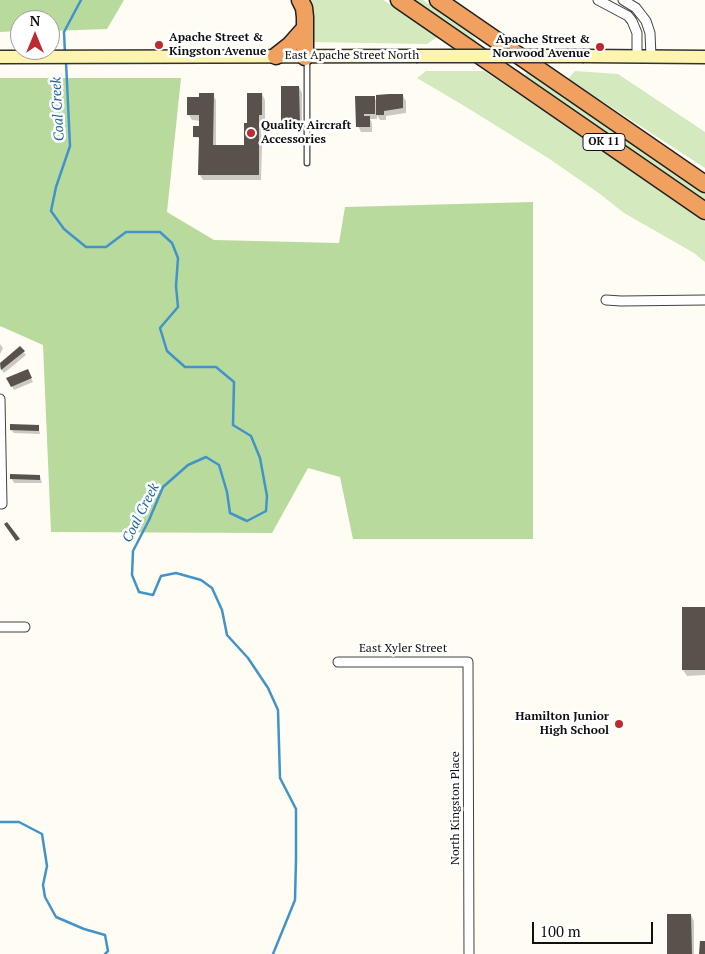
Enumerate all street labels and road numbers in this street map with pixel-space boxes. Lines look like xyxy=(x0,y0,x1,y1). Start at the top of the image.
street label: East Apache Street North xyxy=(285,49,419,63)
road number: OK 11 xyxy=(583,134,625,150)
street label: East Xyler Street xyxy=(359,642,447,656)
street label: North Kingston Place xyxy=(449,751,463,865)

